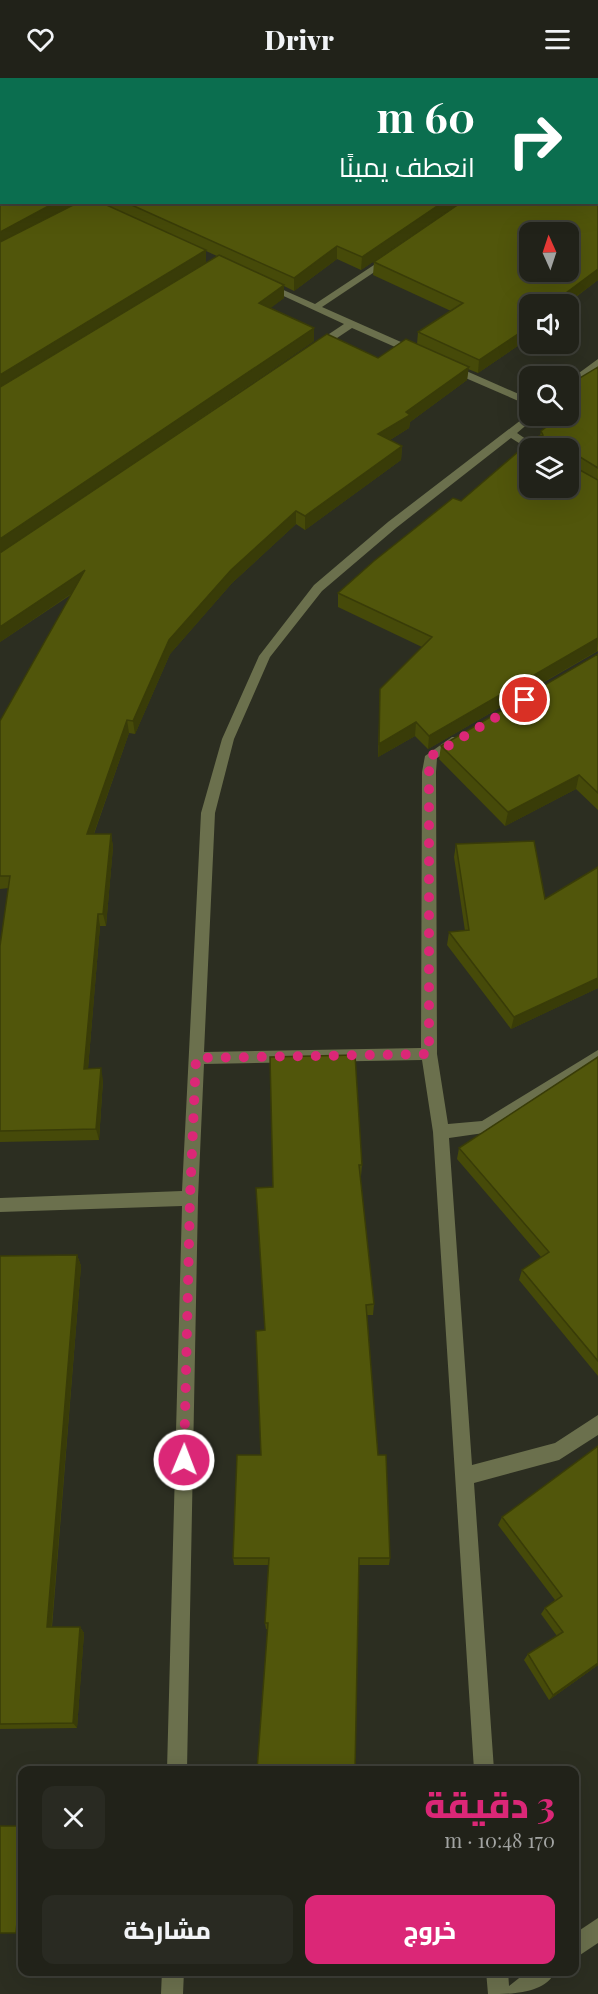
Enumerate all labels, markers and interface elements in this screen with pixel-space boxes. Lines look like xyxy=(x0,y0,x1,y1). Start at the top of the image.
text: Drivr xyxy=(264,21,334,57)
icon: heart xyxy=(24,23,57,56)
icon: menu xyxy=(541,23,574,56)
text: 60 m xyxy=(377,88,475,144)
icon: right xyxy=(496,102,574,180)
text: انعطف يمينًا xyxy=(339,148,475,184)
north arrow xyxy=(519,222,579,282)
map controls xyxy=(519,222,579,498)
button: sound xyxy=(519,294,579,354)
button: search xyxy=(519,366,579,426)
button: layers xyxy=(519,438,579,498)
pin xyxy=(499,674,550,725)
icon: arrive xyxy=(508,683,541,716)
position arrow xyxy=(152,1428,216,1492)
text: 3 دقيقة xyxy=(424,1779,555,1827)
button: close xyxy=(42,1786,105,1849)
text: 170 m · 10:48 xyxy=(444,1826,555,1853)
button: مشاركة xyxy=(42,1895,293,1964)
button: خروج xyxy=(305,1895,555,1964)

